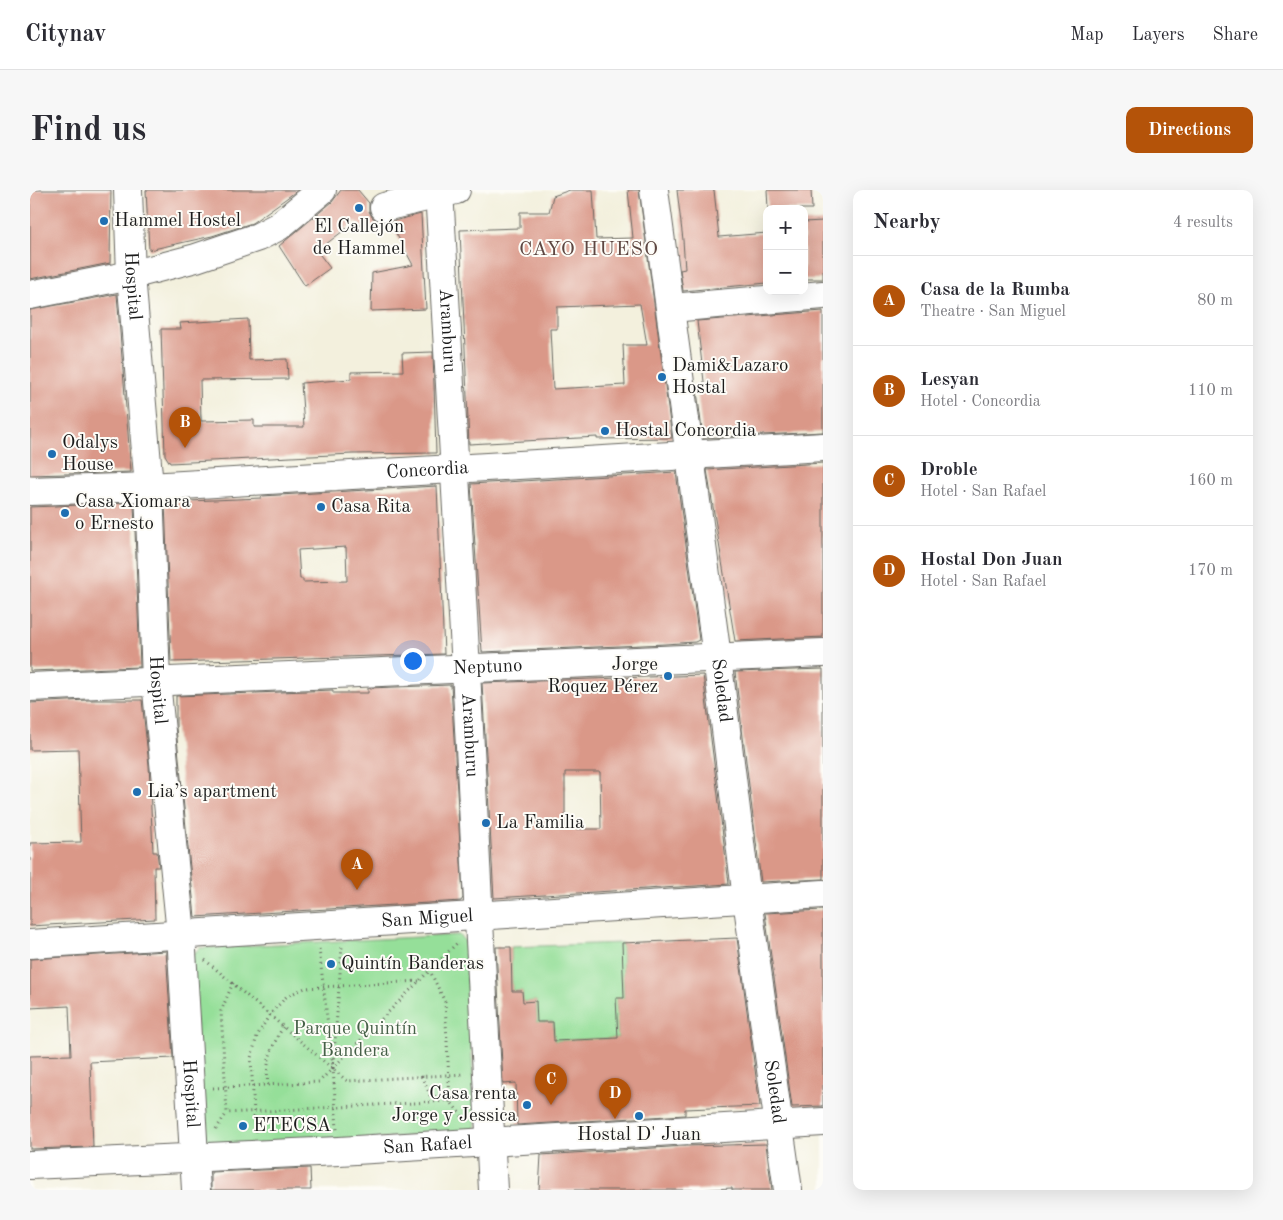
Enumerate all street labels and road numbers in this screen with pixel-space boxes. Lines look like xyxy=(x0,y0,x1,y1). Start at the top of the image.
street label: Hospital xyxy=(121,251,144,321)
street label: Aramburu xyxy=(435,288,459,373)
street label: Concordia xyxy=(386,459,470,482)
street label: Hospital xyxy=(146,655,170,725)
street label: Neptuno xyxy=(452,656,523,678)
street label: Soledad xyxy=(708,657,735,724)
street label: Aramburu xyxy=(458,692,481,778)
street label: San Miguel xyxy=(381,907,474,931)
street label: Hospital xyxy=(179,1059,202,1128)
street label: Soledad xyxy=(760,1059,788,1125)
street label: San Rafael xyxy=(382,1134,473,1158)

